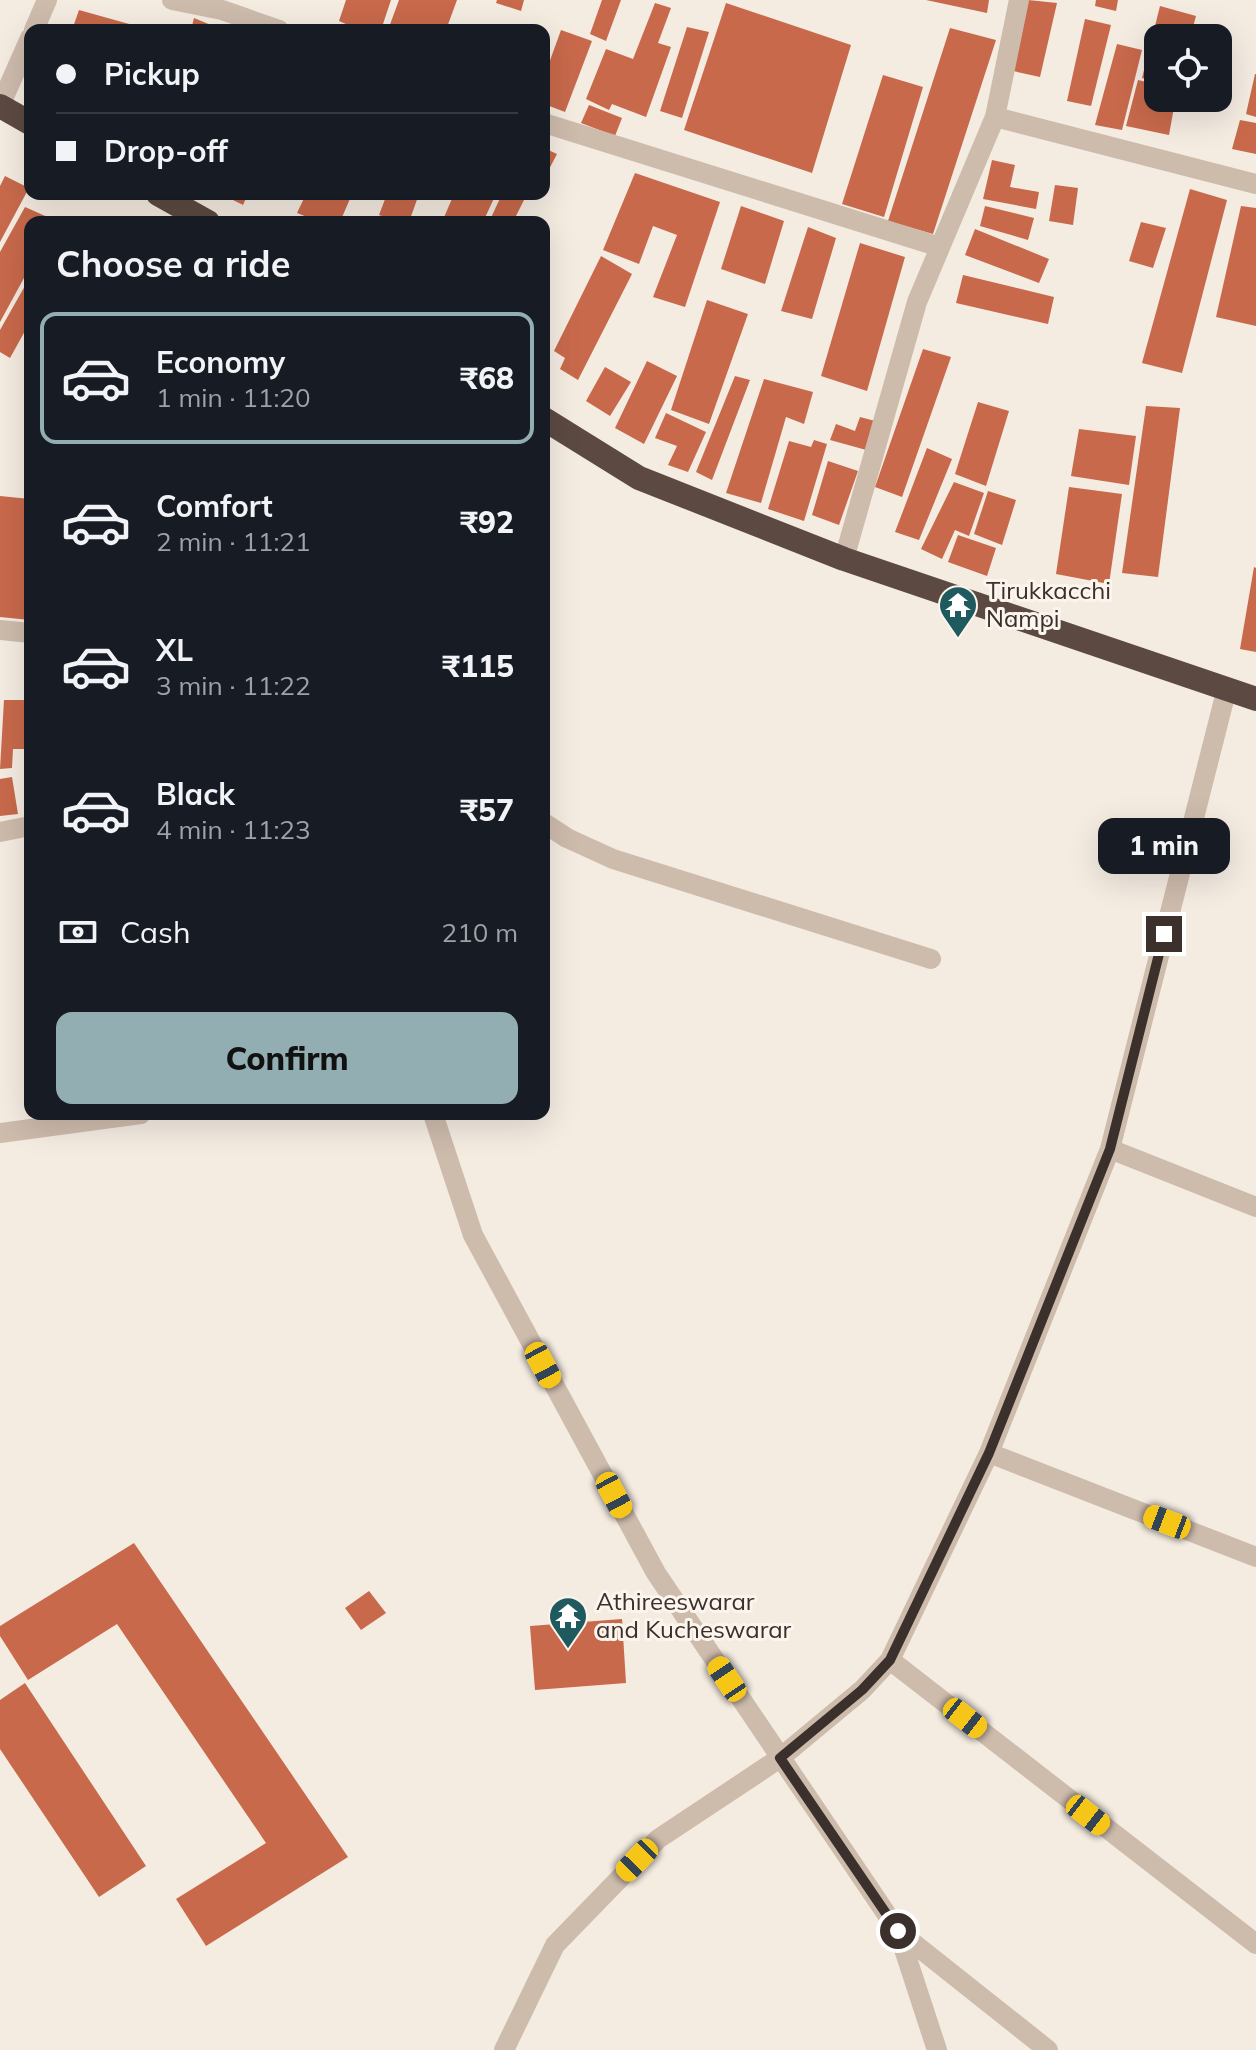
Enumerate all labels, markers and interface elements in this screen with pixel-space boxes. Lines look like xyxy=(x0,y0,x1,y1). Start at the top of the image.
map controls xyxy=(1144,24,1232,112)
button: locate xyxy=(1144,24,1232,112)
text: Pickup xyxy=(104,55,200,93)
text: Drop-off xyxy=(104,132,228,170)
text: Choose a ride xyxy=(56,241,290,286)
icon: car xyxy=(60,342,132,414)
text: Economy xyxy=(156,343,285,381)
text: ₹68 xyxy=(460,359,514,397)
text: 1 min · 11:20 xyxy=(156,381,311,414)
icon: car xyxy=(60,486,132,558)
text: Comfort xyxy=(156,487,273,525)
text: ₹92 xyxy=(460,503,514,541)
text: 2 min · 11:21 xyxy=(156,525,311,558)
place label: Tirukkacchi Nampi xyxy=(986,575,1111,633)
temple icon: Tirukkacchi Nampi xyxy=(937,584,979,639)
icon: car xyxy=(60,630,132,702)
text: XL xyxy=(156,631,193,669)
text: ₹115 xyxy=(442,647,514,685)
text: 3 min · 11:22 xyxy=(156,669,311,702)
icon: car xyxy=(60,774,132,846)
text: Black xyxy=(156,775,235,813)
text: ₹57 xyxy=(460,791,514,829)
text: 4 min · 11:23 xyxy=(156,813,311,846)
callout: 1 min xyxy=(1098,818,1230,874)
text: 1 min xyxy=(1129,829,1199,862)
icon: cash xyxy=(56,910,100,954)
text: Cash xyxy=(120,913,191,951)
text: 210 m xyxy=(442,916,518,949)
route end xyxy=(1146,916,1182,952)
button: Confirm xyxy=(56,1012,518,1104)
car xyxy=(521,1338,565,1392)
car xyxy=(592,1468,636,1522)
car xyxy=(1140,1502,1194,1542)
place label: Athireeswarar and Kucheswarar xyxy=(596,1586,792,1644)
temple icon: Athireeswarar and Kucheswarar xyxy=(547,1595,589,1650)
car xyxy=(704,1652,750,1706)
car xyxy=(939,1694,991,1742)
car xyxy=(1062,1791,1114,1839)
car xyxy=(612,1834,662,1886)
route start xyxy=(880,1913,916,1949)

